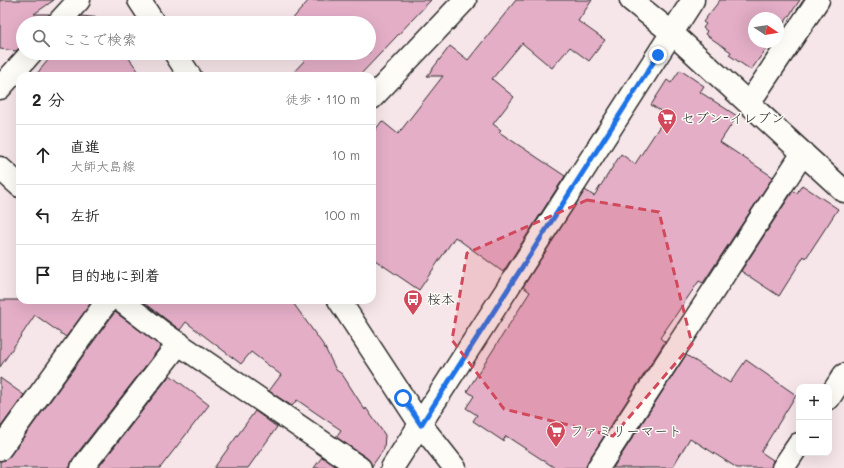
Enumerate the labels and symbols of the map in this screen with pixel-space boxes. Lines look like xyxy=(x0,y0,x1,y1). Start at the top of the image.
north arrow xyxy=(748,12,784,48)
route end xyxy=(649,46,667,64)
supermarket icon: セブン-イレブン xyxy=(656,107,678,135)
place label: セブン-イレブン xyxy=(681,108,785,127)
bus stop icon: 桜本 xyxy=(402,288,424,316)
place label: 桜本 xyxy=(427,289,455,308)
route start xyxy=(394,389,412,407)
supermarket icon: ファミリーマート xyxy=(545,420,567,448)
place label: ファミリーマート xyxy=(570,421,682,440)

